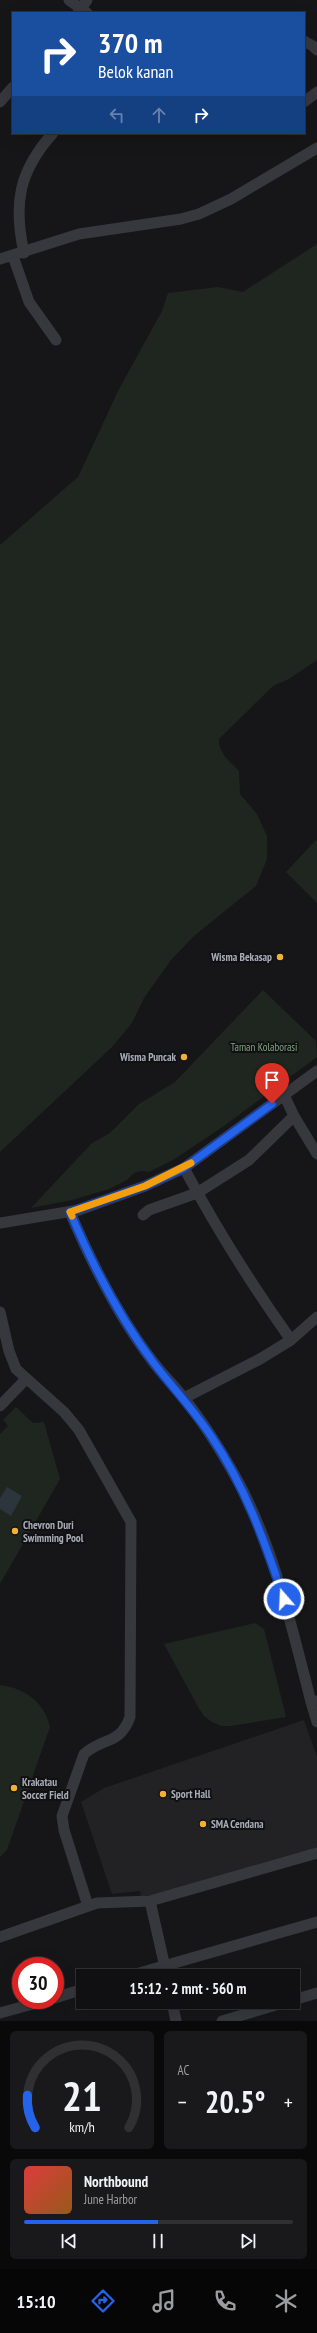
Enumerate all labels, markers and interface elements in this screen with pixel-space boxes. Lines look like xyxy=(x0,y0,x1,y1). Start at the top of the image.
text: 370 m xyxy=(98,24,162,61)
icon: right xyxy=(32,28,84,80)
text: Belok kanan xyxy=(98,60,173,83)
icon: left xyxy=(106,104,128,126)
icon: ahead xyxy=(148,104,170,126)
icon: right xyxy=(190,104,212,126)
place label: Wisma Bekasap xyxy=(210,950,272,964)
marker: Wisma Bekasap xyxy=(275,952,285,962)
park label: Taman Kolaborasi xyxy=(231,1040,297,1054)
place label: Wisma Puncak xyxy=(119,1050,176,1064)
marker: Wisma Puncak xyxy=(179,1052,189,1062)
pin xyxy=(255,1063,289,1104)
icon: arrive xyxy=(261,1069,283,1091)
place label: Chevron Duri Swimming Pool xyxy=(23,1518,84,1545)
marker: Chevron Duri Swimming Pool xyxy=(10,1526,20,1536)
position arrow xyxy=(263,1578,305,1620)
place label: Krakatau Soccer Field xyxy=(22,1775,69,1802)
marker: Krakatau Soccer Field xyxy=(9,1783,19,1793)
place label: Sport Hall xyxy=(171,1787,211,1801)
marker: Sport Hall xyxy=(158,1789,168,1799)
place label: SMA Cendana xyxy=(211,1817,264,1831)
marker: SMA Cendana xyxy=(198,1819,208,1829)
speed limit sign: 30 xyxy=(12,1957,64,2009)
text: 15:12 · 2 mnt · 560 m xyxy=(130,1979,246,1998)
text: AC xyxy=(178,2062,189,2079)
text: 21 xyxy=(62,2069,102,2122)
text: 20.5° xyxy=(205,2082,265,2121)
text: − xyxy=(178,2088,187,2116)
text: + xyxy=(284,2088,293,2116)
text: km/h xyxy=(69,2117,94,2136)
text: Northbound xyxy=(84,2172,148,2191)
text: June Harbor xyxy=(84,2191,137,2208)
icon: previous xyxy=(58,2230,80,2252)
icon: pause xyxy=(147,2230,169,2252)
icon: next xyxy=(237,2230,259,2252)
icon: directions xyxy=(89,2287,117,2315)
icon: music xyxy=(150,2287,178,2315)
icon: phone xyxy=(211,2287,239,2315)
icon: climate xyxy=(272,2287,300,2315)
text: 15:10 xyxy=(17,2290,56,2313)

